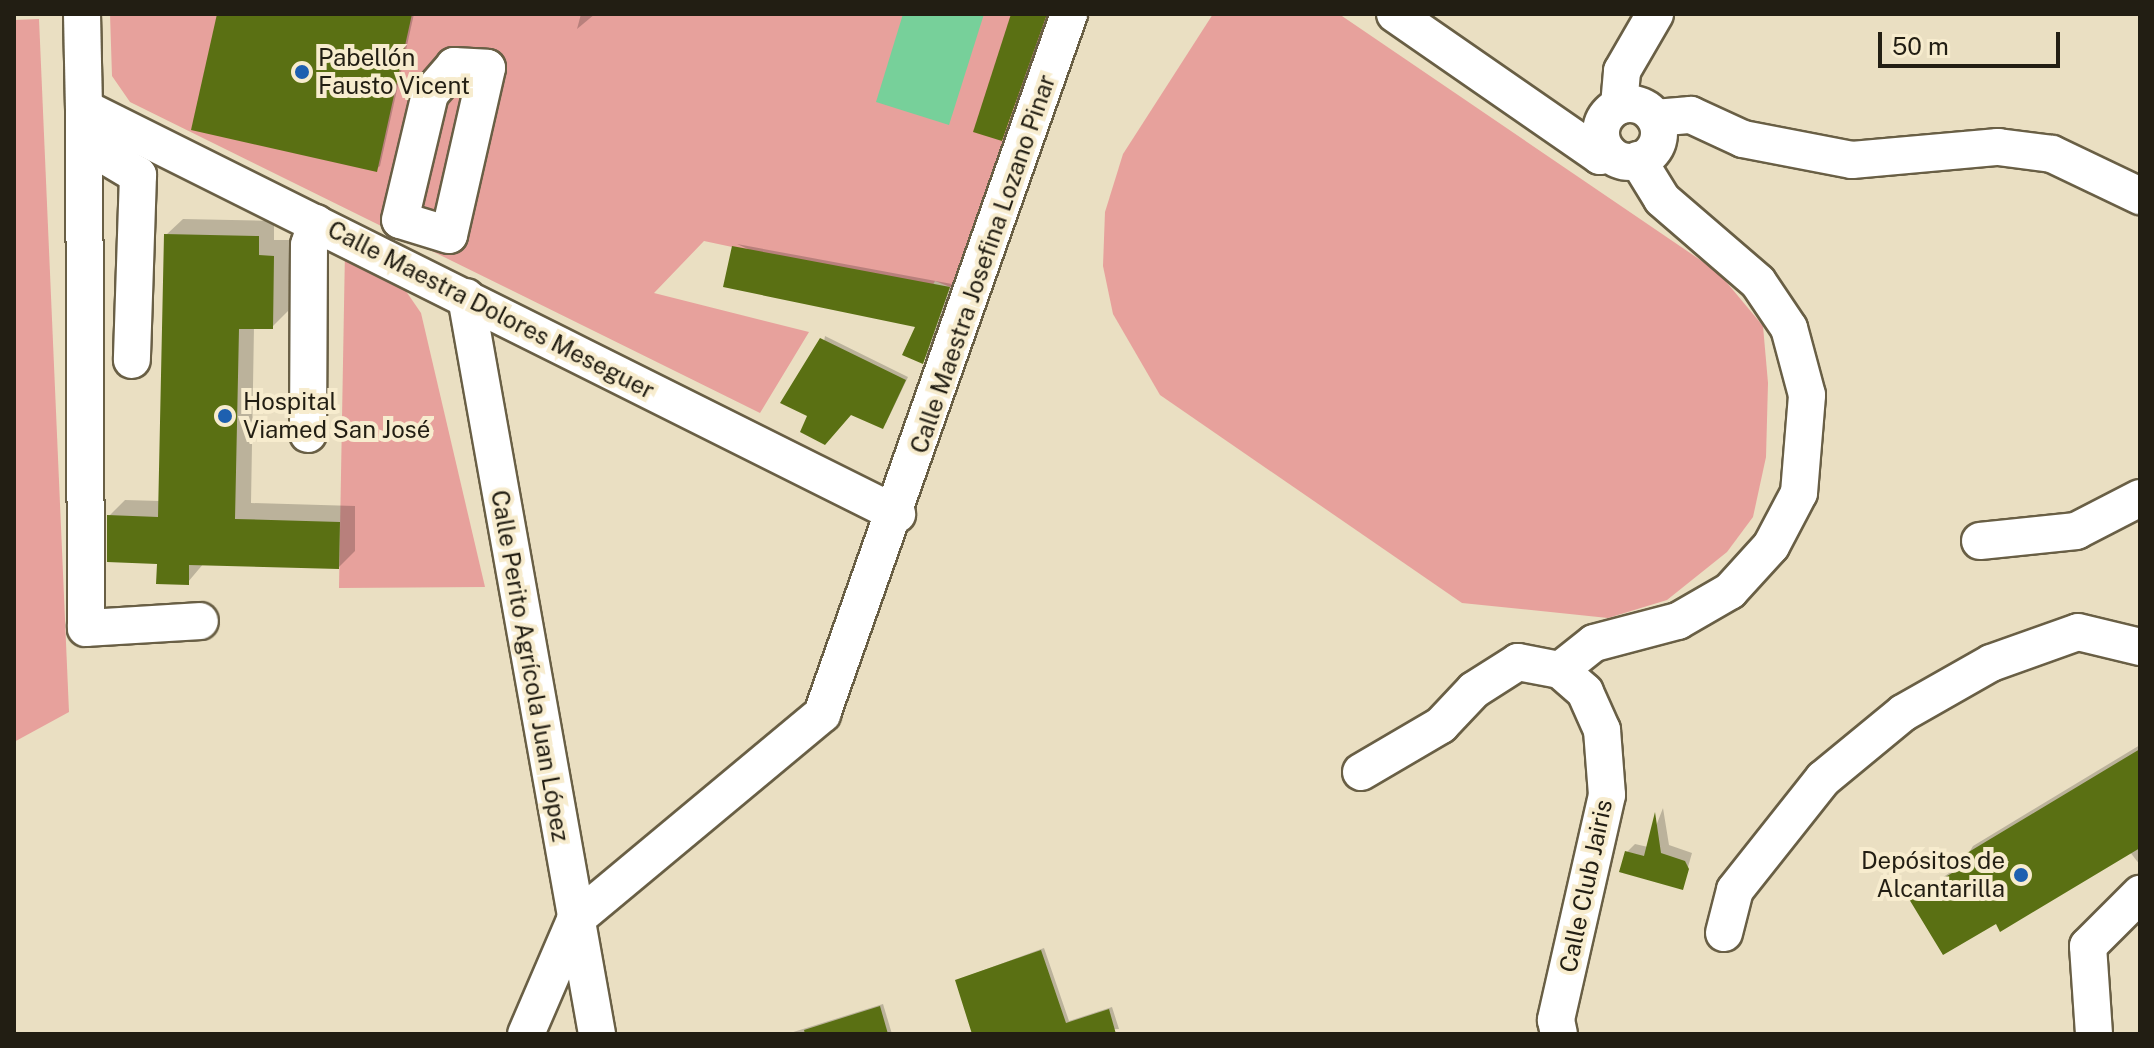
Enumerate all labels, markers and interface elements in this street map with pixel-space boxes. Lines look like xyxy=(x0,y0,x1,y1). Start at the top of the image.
scale bar xyxy=(1882,16,2064,66)
text: 50 m xyxy=(1892,32,1949,60)
place label: Pabellón Fausto Vicent xyxy=(318,44,471,100)
marker: Pabellón Fausto Vicent xyxy=(293,63,311,81)
street label: Calle Maestra Josefina Lozano Pinar xyxy=(904,71,1062,457)
street label: Calle Maestra Dolores Meseguer xyxy=(323,215,659,405)
place label: Hospital Viamed San José xyxy=(243,388,430,444)
marker: Hospital Viamed San José xyxy=(214,405,236,427)
street label: Calle Perito Agrícola Juan López xyxy=(485,488,575,844)
street label: Calle Club Jairis xyxy=(1554,797,1618,975)
place label: Depósitos de Alcantarilla xyxy=(1860,847,2005,903)
marker: Depósitos de Alcantarilla xyxy=(2012,866,2030,884)

